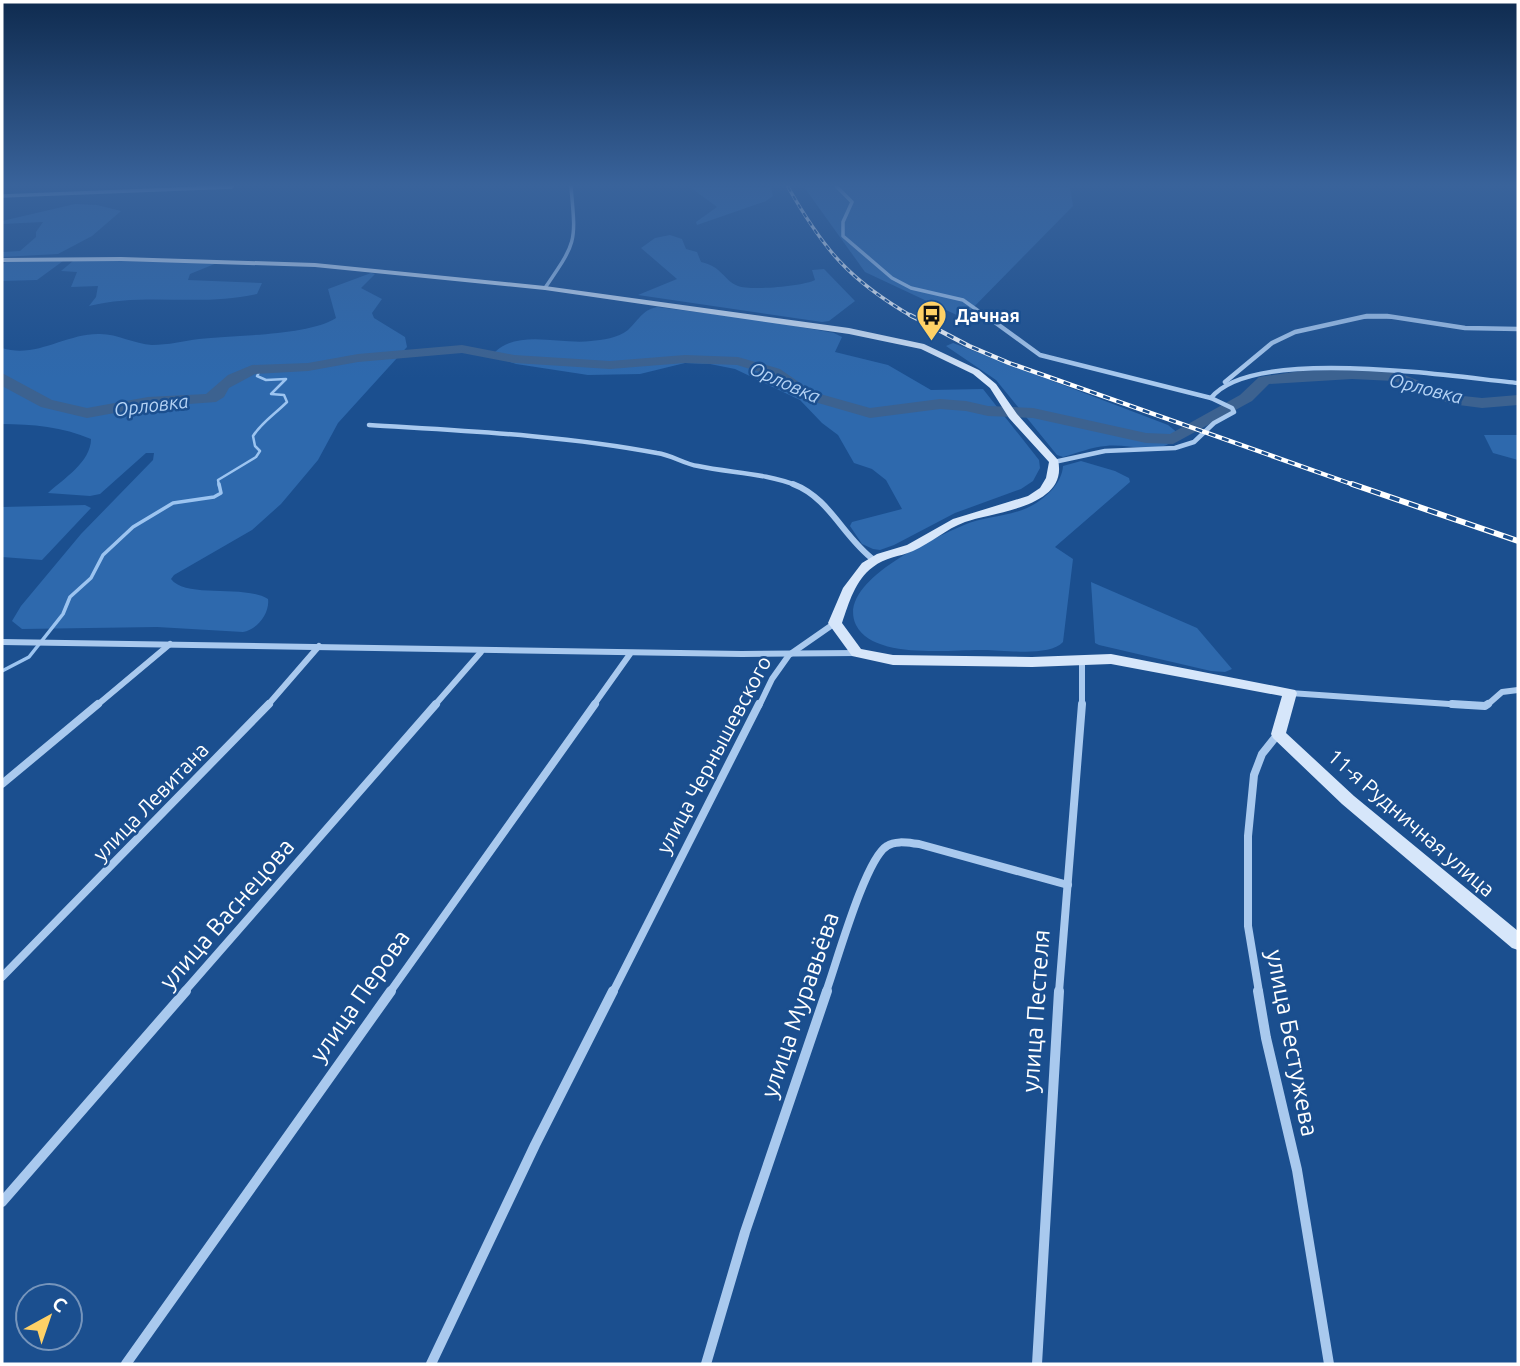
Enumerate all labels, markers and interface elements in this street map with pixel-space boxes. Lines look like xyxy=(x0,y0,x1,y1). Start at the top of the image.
bus stop icon: Дачная xyxy=(915,299,949,343)
place label: Дачная xyxy=(955,305,1020,325)
water label: Орловка xyxy=(746,357,824,407)
water label: Орловка xyxy=(1387,368,1465,408)
water label: Орловка xyxy=(112,390,190,420)
street label: улица Чернышевского xyxy=(651,652,775,857)
street label: улица Левитана xyxy=(88,737,213,866)
street label: 11-я Рудничная улица xyxy=(1323,743,1500,901)
street label: улица Васнецова xyxy=(154,833,299,995)
street label: улица Муравьёва xyxy=(755,908,844,1101)
street label: улица Перова xyxy=(304,925,415,1067)
street label: улица Пестеля xyxy=(1016,929,1055,1093)
street label: улица Бестужева xyxy=(1261,947,1324,1139)
north arrow xyxy=(14,1282,84,1352)
text: С xyxy=(48,1292,72,1316)

